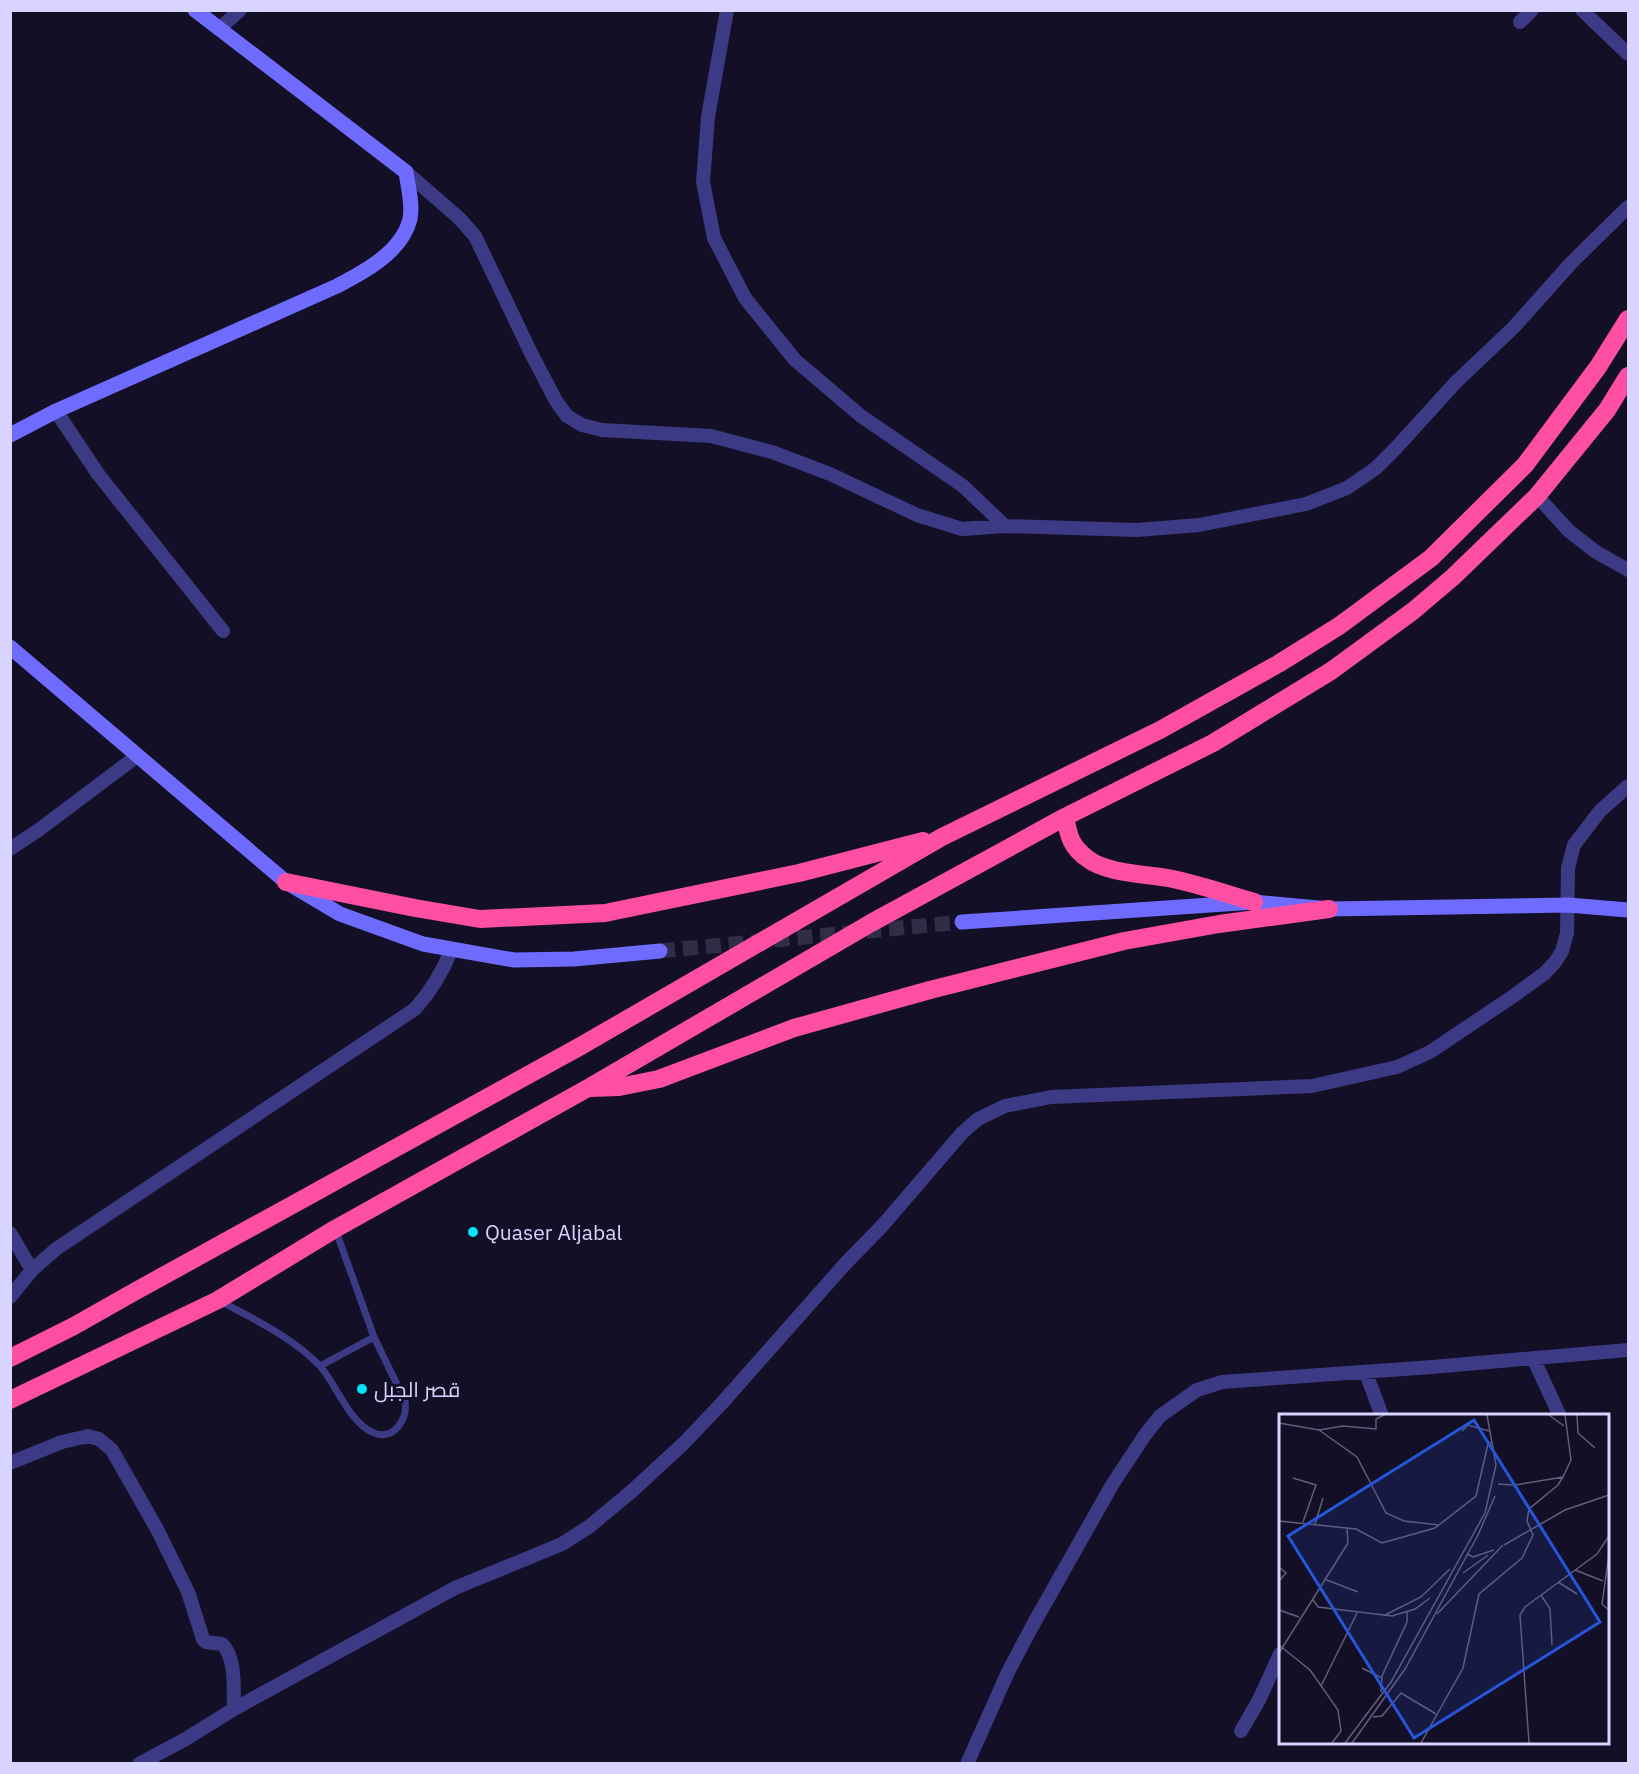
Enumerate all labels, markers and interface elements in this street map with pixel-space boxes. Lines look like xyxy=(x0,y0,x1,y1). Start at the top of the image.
place label: Quaser Aljabal xyxy=(485,1218,622,1246)
marker: Quaser Aljabal xyxy=(466,1225,480,1239)
place label: قصر الجبل xyxy=(374,1375,460,1403)
marker: قصر الجبل xyxy=(355,1382,369,1396)
inset map xyxy=(1279,1414,1609,1744)

